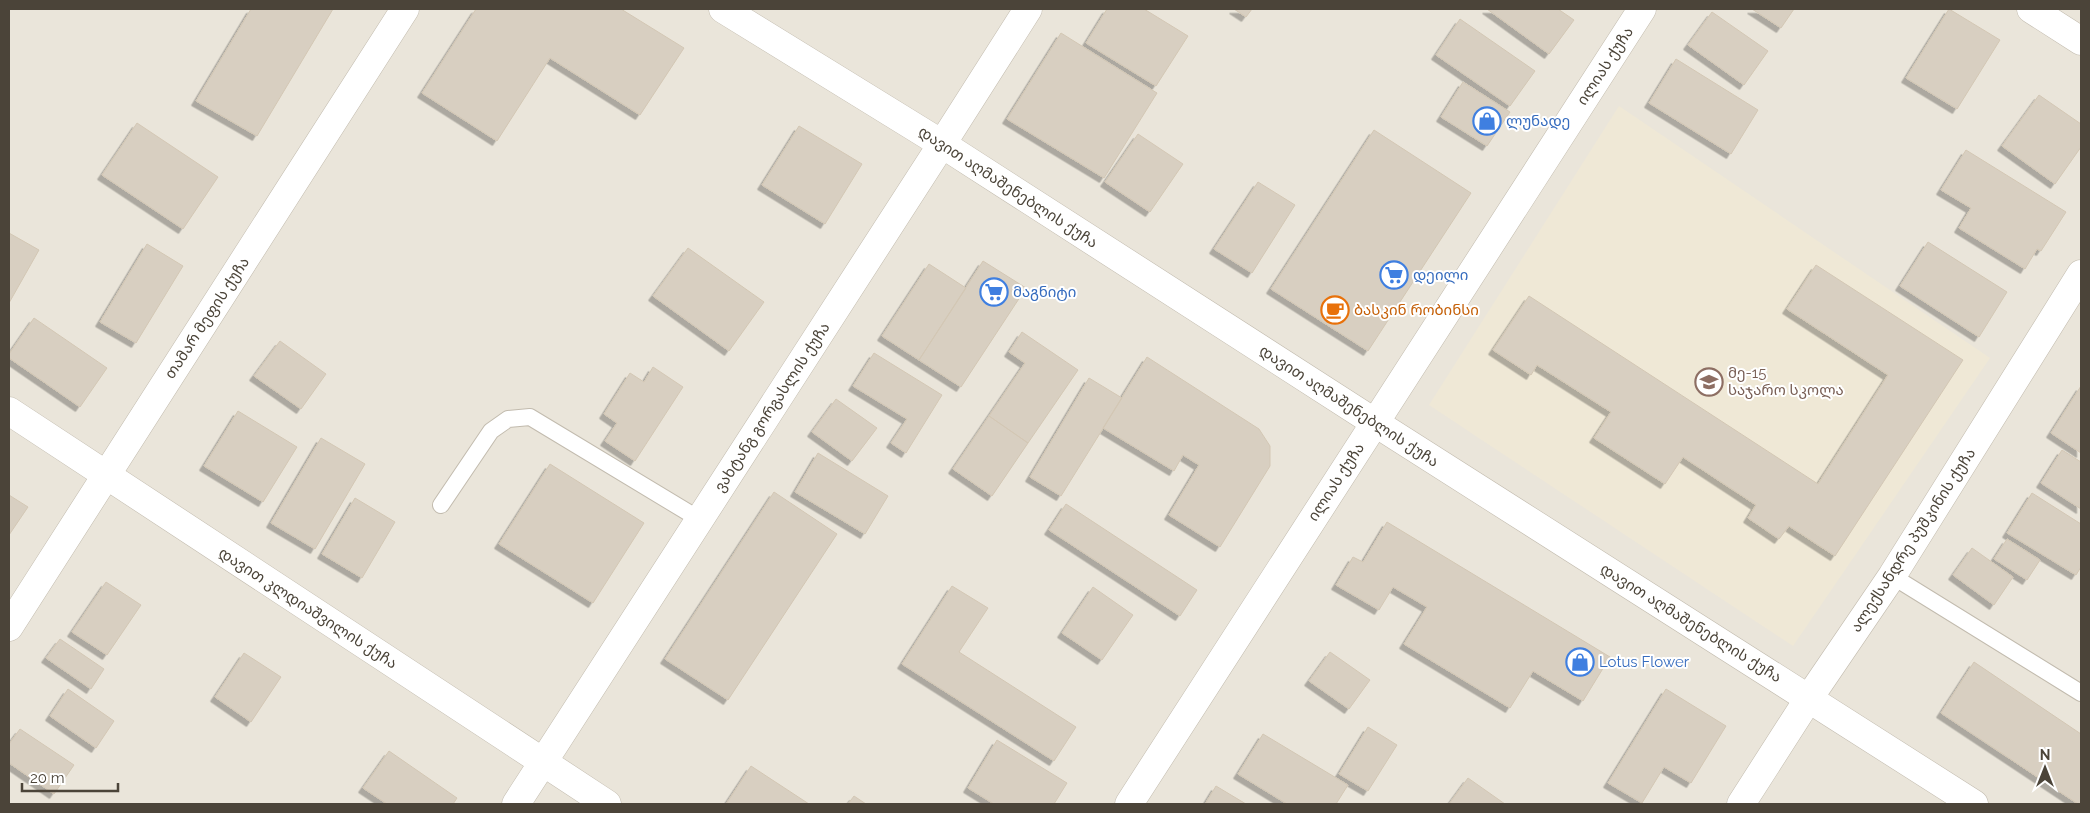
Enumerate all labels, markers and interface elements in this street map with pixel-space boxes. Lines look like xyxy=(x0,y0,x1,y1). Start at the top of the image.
street label: ილიას ქუჩა xyxy=(1573,23,1637,109)
shop icon: ლუნადე xyxy=(1472,106,1502,136)
place label: ლუნადე xyxy=(1506,112,1570,130)
street label: დავით აღმაშენებლის ქუჩა xyxy=(915,122,1101,252)
street label: თამარ მეფის ქუჩა xyxy=(161,254,253,382)
supermarket icon: დეილი xyxy=(1379,260,1409,290)
place label: დეილი xyxy=(1413,266,1468,284)
supermarket icon: მაგნიტი xyxy=(979,277,1009,307)
place label: მაგნიტი xyxy=(1013,283,1076,301)
cafe icon: ბასკინ რობინსი xyxy=(1320,295,1350,325)
place label: ბასკინ რობინსი xyxy=(1354,301,1479,319)
street label: ვახტანგ გორგასლის ქუჩა xyxy=(710,319,834,495)
street label: დავით აღმაშენებლის ქუჩა xyxy=(1256,341,1442,471)
place label: მე-15 საჯარო სკოლა xyxy=(1728,364,1844,399)
school or university icon: მე-15 საჯარო სკოლა xyxy=(1694,367,1724,397)
street label: ილიას ქუჩა xyxy=(1304,439,1368,525)
street label: ალექსანდრე პუშკინის ქუჩა xyxy=(1847,445,1979,635)
street label: დავით კლდიაშვილის ქუჩა xyxy=(215,544,401,672)
street label: დავით აღმაშენებლის ქუჩა xyxy=(1597,560,1785,686)
shop icon: Lotus Flower xyxy=(1565,647,1595,677)
place label: Lotus Flower xyxy=(1599,653,1690,671)
north arrow xyxy=(2020,743,2070,793)
text: N xyxy=(2040,747,2050,763)
scale bar xyxy=(22,760,119,792)
text: 20 m xyxy=(30,769,65,787)

